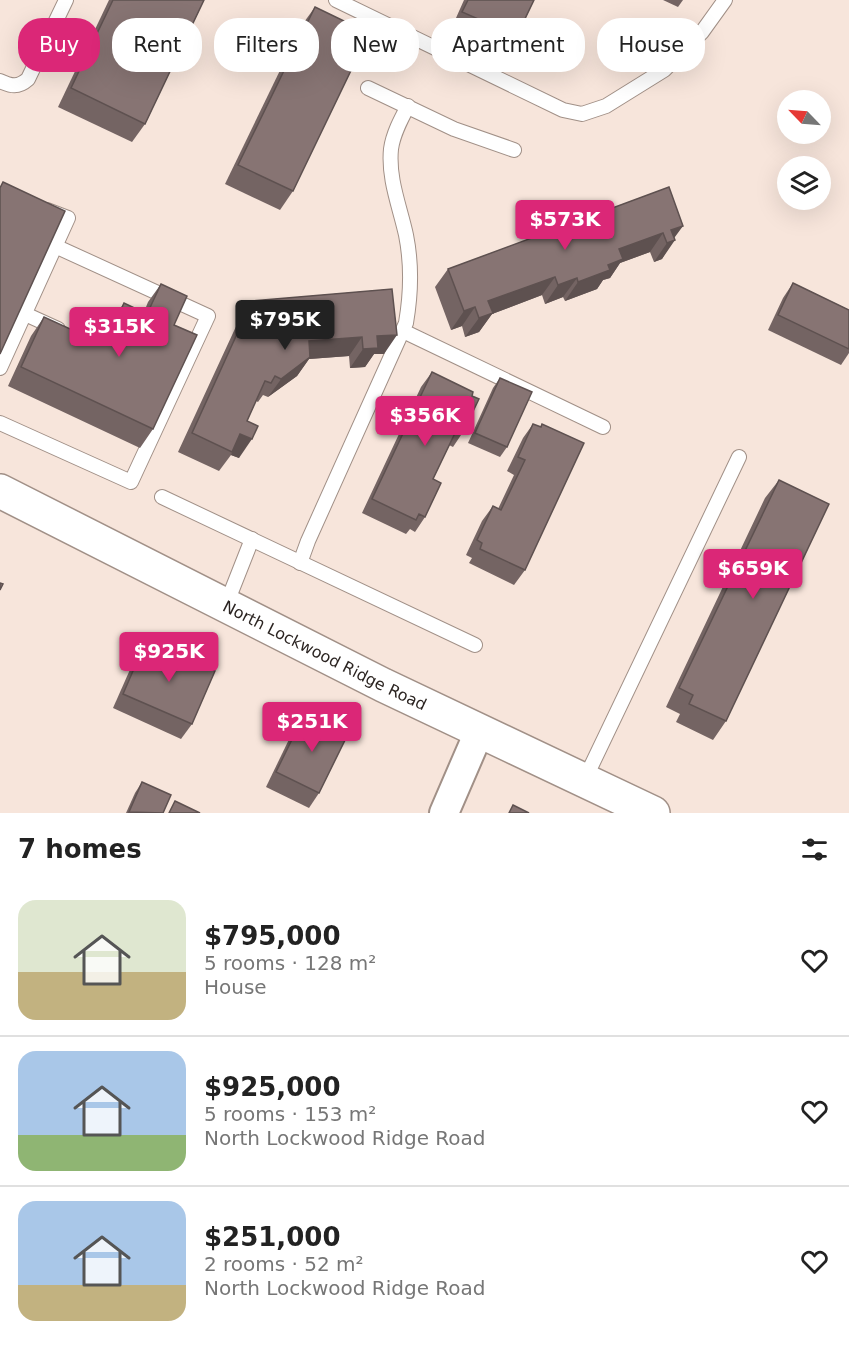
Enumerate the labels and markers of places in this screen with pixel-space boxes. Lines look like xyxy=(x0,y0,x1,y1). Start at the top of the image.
pin: $573K xyxy=(523,200,607,251)
pin: $795K xyxy=(243,300,327,351)
pin: $315K xyxy=(77,307,161,358)
pin: $356K xyxy=(383,396,467,447)
pin: $659K xyxy=(711,549,795,600)
pin: $925K xyxy=(127,632,211,683)
pin: $251K xyxy=(270,702,354,753)

